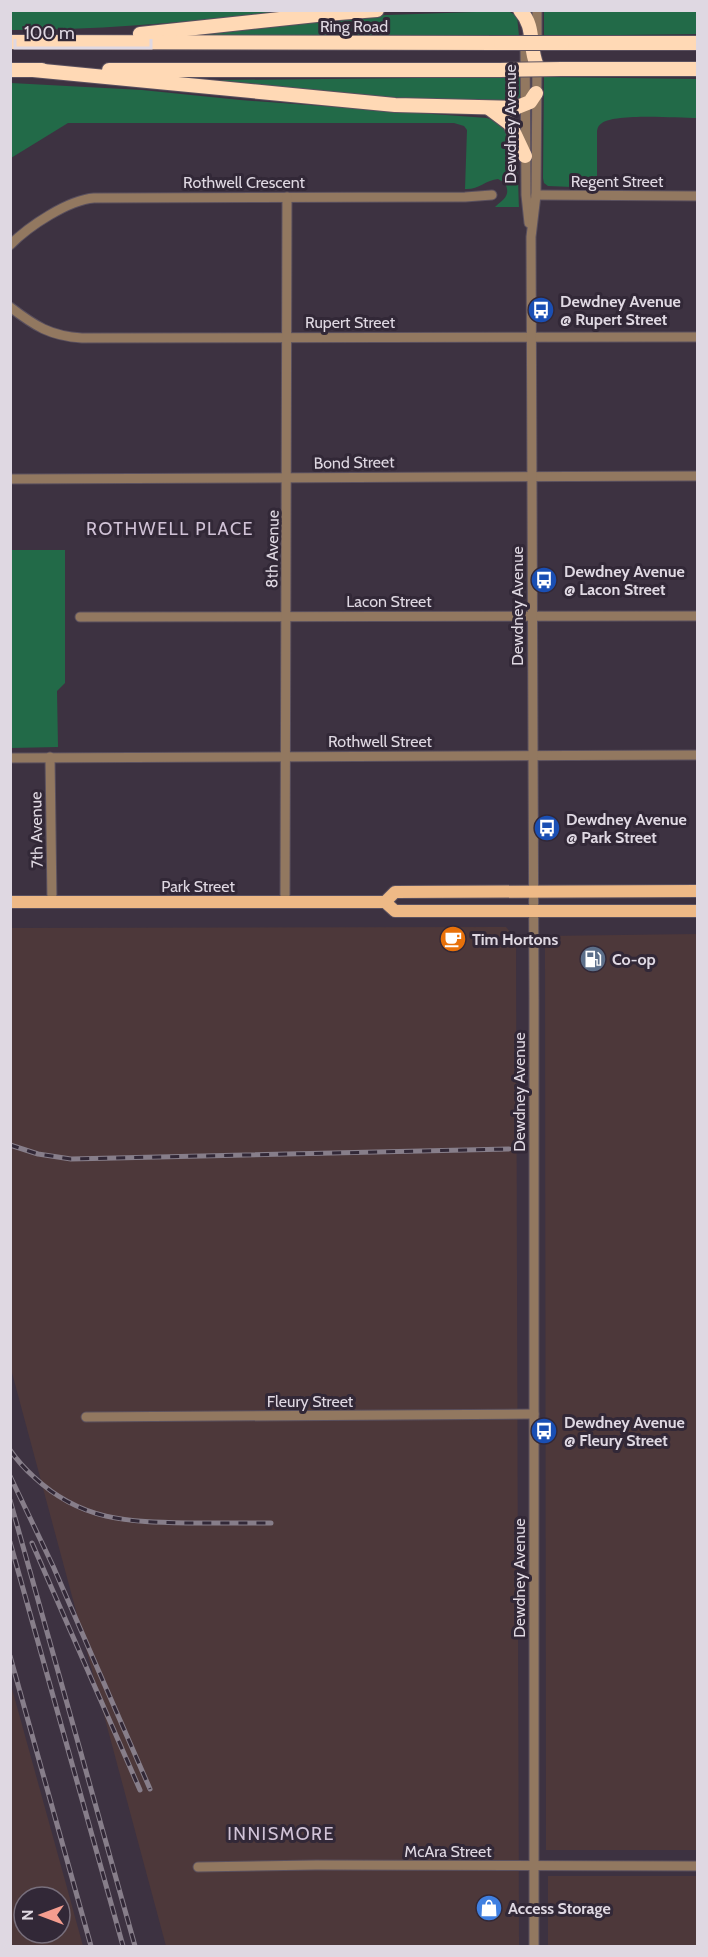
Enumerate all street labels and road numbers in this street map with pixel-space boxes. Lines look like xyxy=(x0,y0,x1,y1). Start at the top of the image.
street label: Ring Road xyxy=(320,17,388,36)
street label: Dewdney Avenue xyxy=(501,64,520,184)
street label: Regent Street xyxy=(571,172,664,191)
street label: Rothwell Crescent xyxy=(183,173,306,192)
street label: Rupert Street xyxy=(305,313,396,332)
street label: Bond Street xyxy=(313,452,395,473)
street label: 8th Avenue xyxy=(262,510,283,588)
street label: Dewdney Avenue xyxy=(508,546,527,666)
street label: Lacon Street xyxy=(346,592,432,611)
street label: Rothwell Street xyxy=(328,732,433,751)
street label: 7th Avenue xyxy=(26,792,47,868)
street label: Park Street xyxy=(161,877,235,896)
street label: Dewdney Avenue xyxy=(510,1032,529,1152)
street label: Fleury Street xyxy=(267,1392,354,1411)
street label: Dewdney Avenue xyxy=(510,1518,529,1638)
street label: McAra Street xyxy=(404,1842,492,1861)

